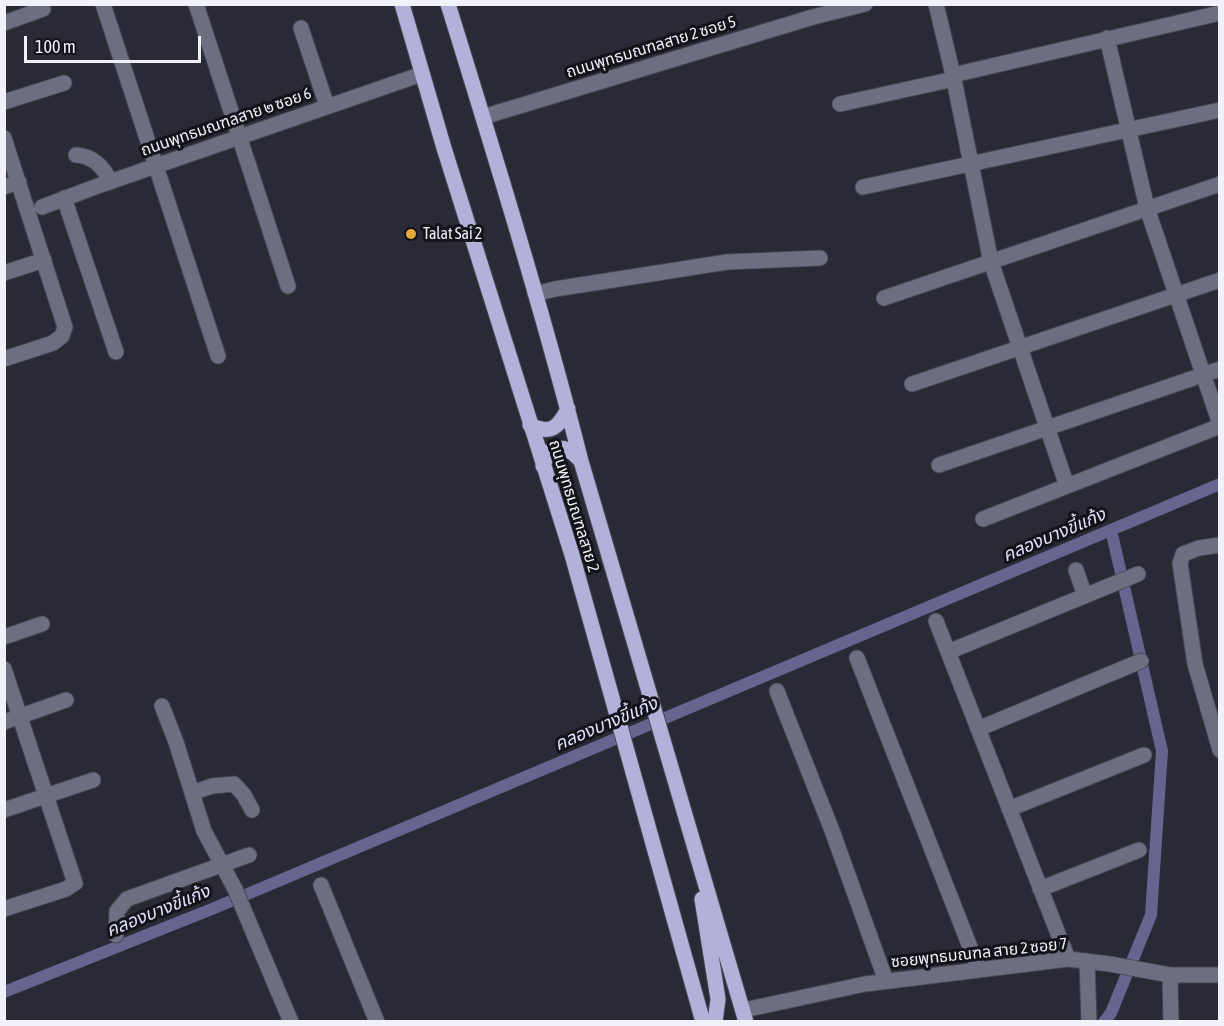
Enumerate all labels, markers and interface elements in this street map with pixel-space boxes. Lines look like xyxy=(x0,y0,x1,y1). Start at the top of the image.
street label: ถนนพุทธมณฑลสาย 2 ซอย 5 xyxy=(564,12,738,82)
scale bar xyxy=(27,24,204,62)
text: 100 m xyxy=(35,36,76,57)
street label: ถนนพุทธมณฑลสาย ๒ ซอย 6 xyxy=(138,84,314,160)
place label: Talat Sai 2 xyxy=(423,224,482,244)
marker: Talat Sai 2 xyxy=(404,227,418,241)
street label: ถนนพุทธมณฑลสาย 2 xyxy=(545,438,603,574)
water label: คลองบางขี้แก้ง xyxy=(999,504,1109,566)
water label: คลองบางขี้แก้ง xyxy=(551,693,661,755)
water label: คลองบางขี้แก้ง xyxy=(103,880,213,942)
street label: ซอยพุทธมณฑล สาย 2 ซอย 7 xyxy=(890,934,1068,972)

